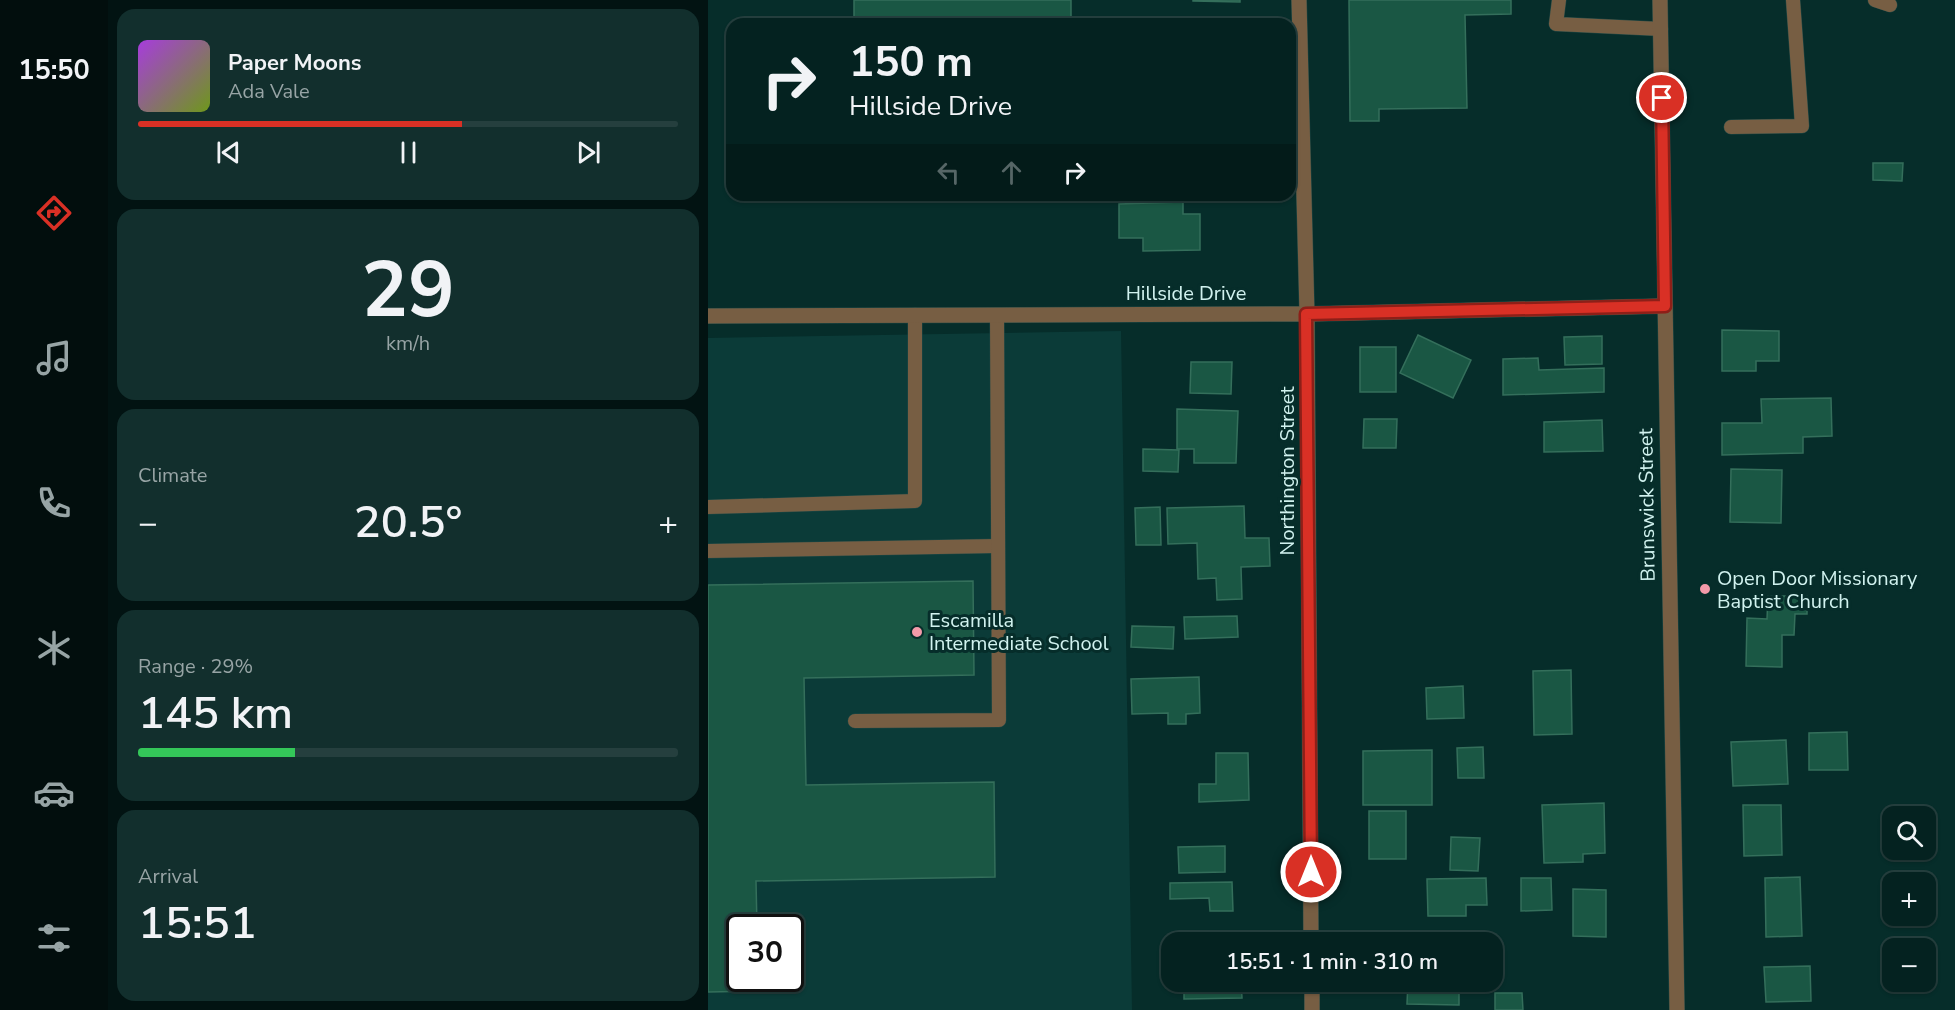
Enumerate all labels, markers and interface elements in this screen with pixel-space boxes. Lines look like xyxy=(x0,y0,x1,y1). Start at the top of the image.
text: 150 m xyxy=(849,34,973,91)
icon: right xyxy=(750,42,828,120)
text: Paper Moons xyxy=(228,48,362,78)
text: 15:50 xyxy=(18,52,90,89)
pin xyxy=(1636,72,1687,123)
text: Ada Vale xyxy=(228,78,310,105)
icon: arrive xyxy=(1645,81,1678,114)
text: Hillside Drive xyxy=(849,88,1012,125)
icon: previous xyxy=(212,136,245,169)
icon: pause xyxy=(392,136,425,169)
icon: next xyxy=(572,136,605,169)
icon: left xyxy=(932,156,965,189)
icon: ahead xyxy=(995,156,1028,189)
icon: right xyxy=(1058,156,1091,189)
icon: directions xyxy=(33,192,75,234)
text: 29 xyxy=(361,237,455,344)
street label: Hillside Drive xyxy=(1126,280,1246,307)
text: km/h xyxy=(386,330,430,357)
icon: music xyxy=(33,337,75,379)
street label: Northington Street xyxy=(1274,386,1301,555)
street label: Brunswick Street xyxy=(1632,427,1662,582)
text: Climate xyxy=(138,462,207,489)
icon: phone xyxy=(33,482,75,524)
text: 20.5° xyxy=(354,492,462,553)
text: − xyxy=(138,501,158,546)
text: + xyxy=(658,501,678,546)
place label: Open Door Missionary Baptist Church xyxy=(1717,565,1918,615)
marker: Open Door Missionary Baptist Church xyxy=(1698,582,1712,596)
place label: Escamilla Intermediate School xyxy=(929,607,1109,657)
marker: Escamilla Intermediate School xyxy=(910,625,924,639)
icon: climate xyxy=(33,627,75,669)
text: Range · 29% xyxy=(138,653,253,680)
text: 145 km xyxy=(138,683,293,744)
icon: car xyxy=(33,772,75,814)
map controls xyxy=(1882,806,1936,992)
button: search xyxy=(1882,806,1936,860)
position arrow xyxy=(1279,840,1343,904)
text: Arrival xyxy=(138,863,198,890)
button: + xyxy=(1882,872,1936,926)
text: 15:51 xyxy=(138,893,257,954)
speed limit sign: 30 xyxy=(726,914,804,992)
icon: filters xyxy=(33,917,75,959)
button: − xyxy=(1882,938,1936,992)
text: 15:51 · 1 min · 310 m xyxy=(1226,947,1438,977)

